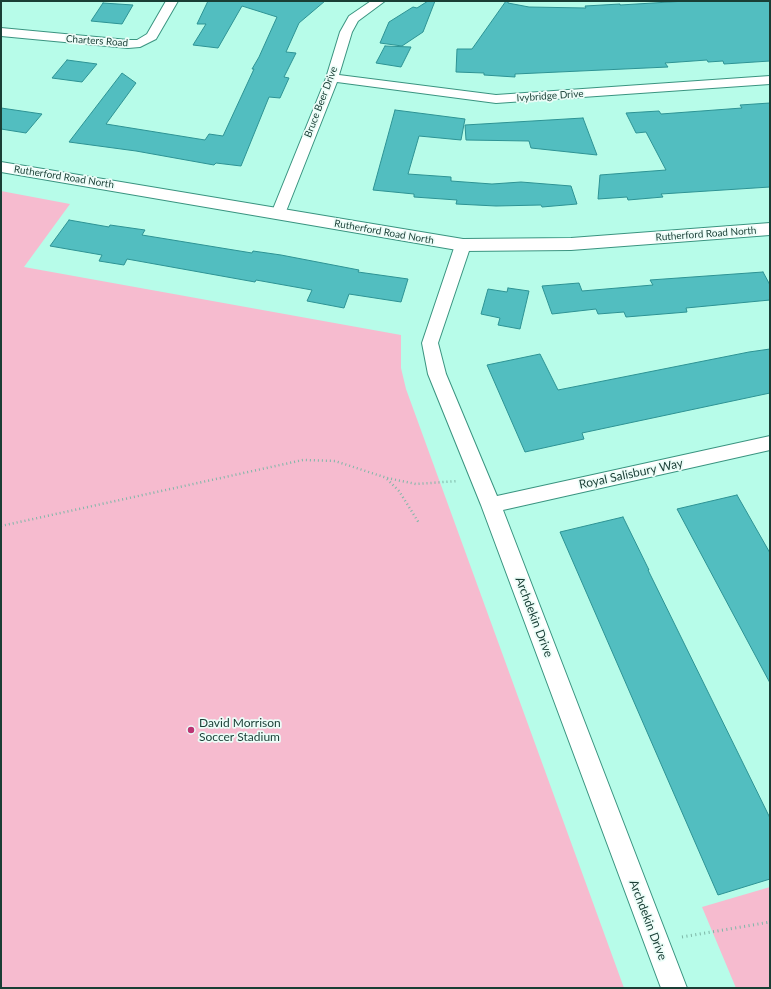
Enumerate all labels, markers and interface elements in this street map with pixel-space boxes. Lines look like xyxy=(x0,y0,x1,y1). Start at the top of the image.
street label: Charters Road xyxy=(65,33,129,49)
street label: Bruce Beer Drive xyxy=(302,65,340,139)
street label: Ivybridge Drive xyxy=(516,88,584,104)
street label: Rutherford Road North xyxy=(13,163,115,191)
street label: Rutherford Road North xyxy=(333,217,435,247)
street label: Rutherford Road North xyxy=(655,224,757,244)
street label: Royal Salisbury Way xyxy=(578,456,684,492)
street label: Archdekin Drive xyxy=(512,575,556,659)
place label: David Morrison Soccer Stadium xyxy=(199,716,281,744)
marker: David Morrison Soccer Stadium xyxy=(186,725,196,735)
street label: Archdekin Drive xyxy=(626,878,670,962)

